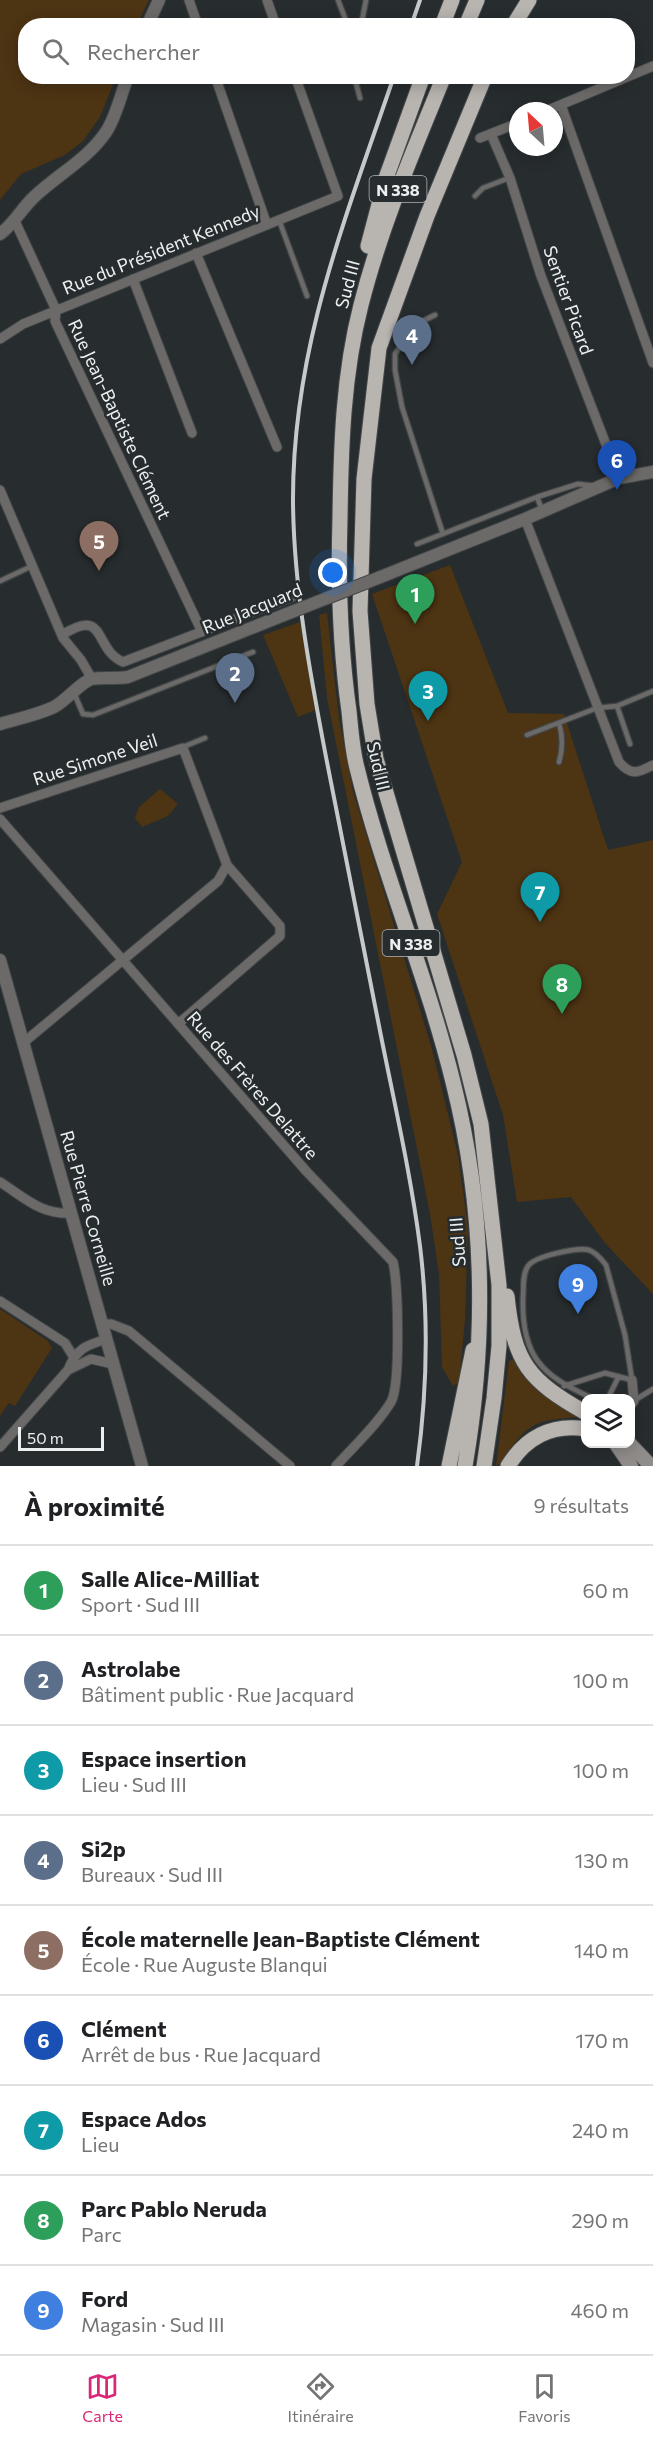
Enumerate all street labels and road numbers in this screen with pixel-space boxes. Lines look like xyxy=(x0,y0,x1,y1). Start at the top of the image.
road number: N 338 xyxy=(370,176,426,202)
street label: Rue du Président Kennedy xyxy=(59,199,263,299)
street label: Sentier Picard xyxy=(539,243,599,357)
street label: Sud III xyxy=(330,257,364,311)
street label: Rue Jean-Baptiste Clément xyxy=(64,315,176,523)
street label: Rue Jacquard xyxy=(199,578,305,638)
street label: Rue Simone Veil xyxy=(30,729,160,789)
street label: Sud III xyxy=(363,739,395,793)
road number: N 338 xyxy=(382,930,440,956)
street label: Rue des Frères Delattre xyxy=(183,1007,323,1163)
street label: Rue Pierre Corneille xyxy=(56,1128,122,1288)
street label: Sud III xyxy=(444,1217,470,1267)

